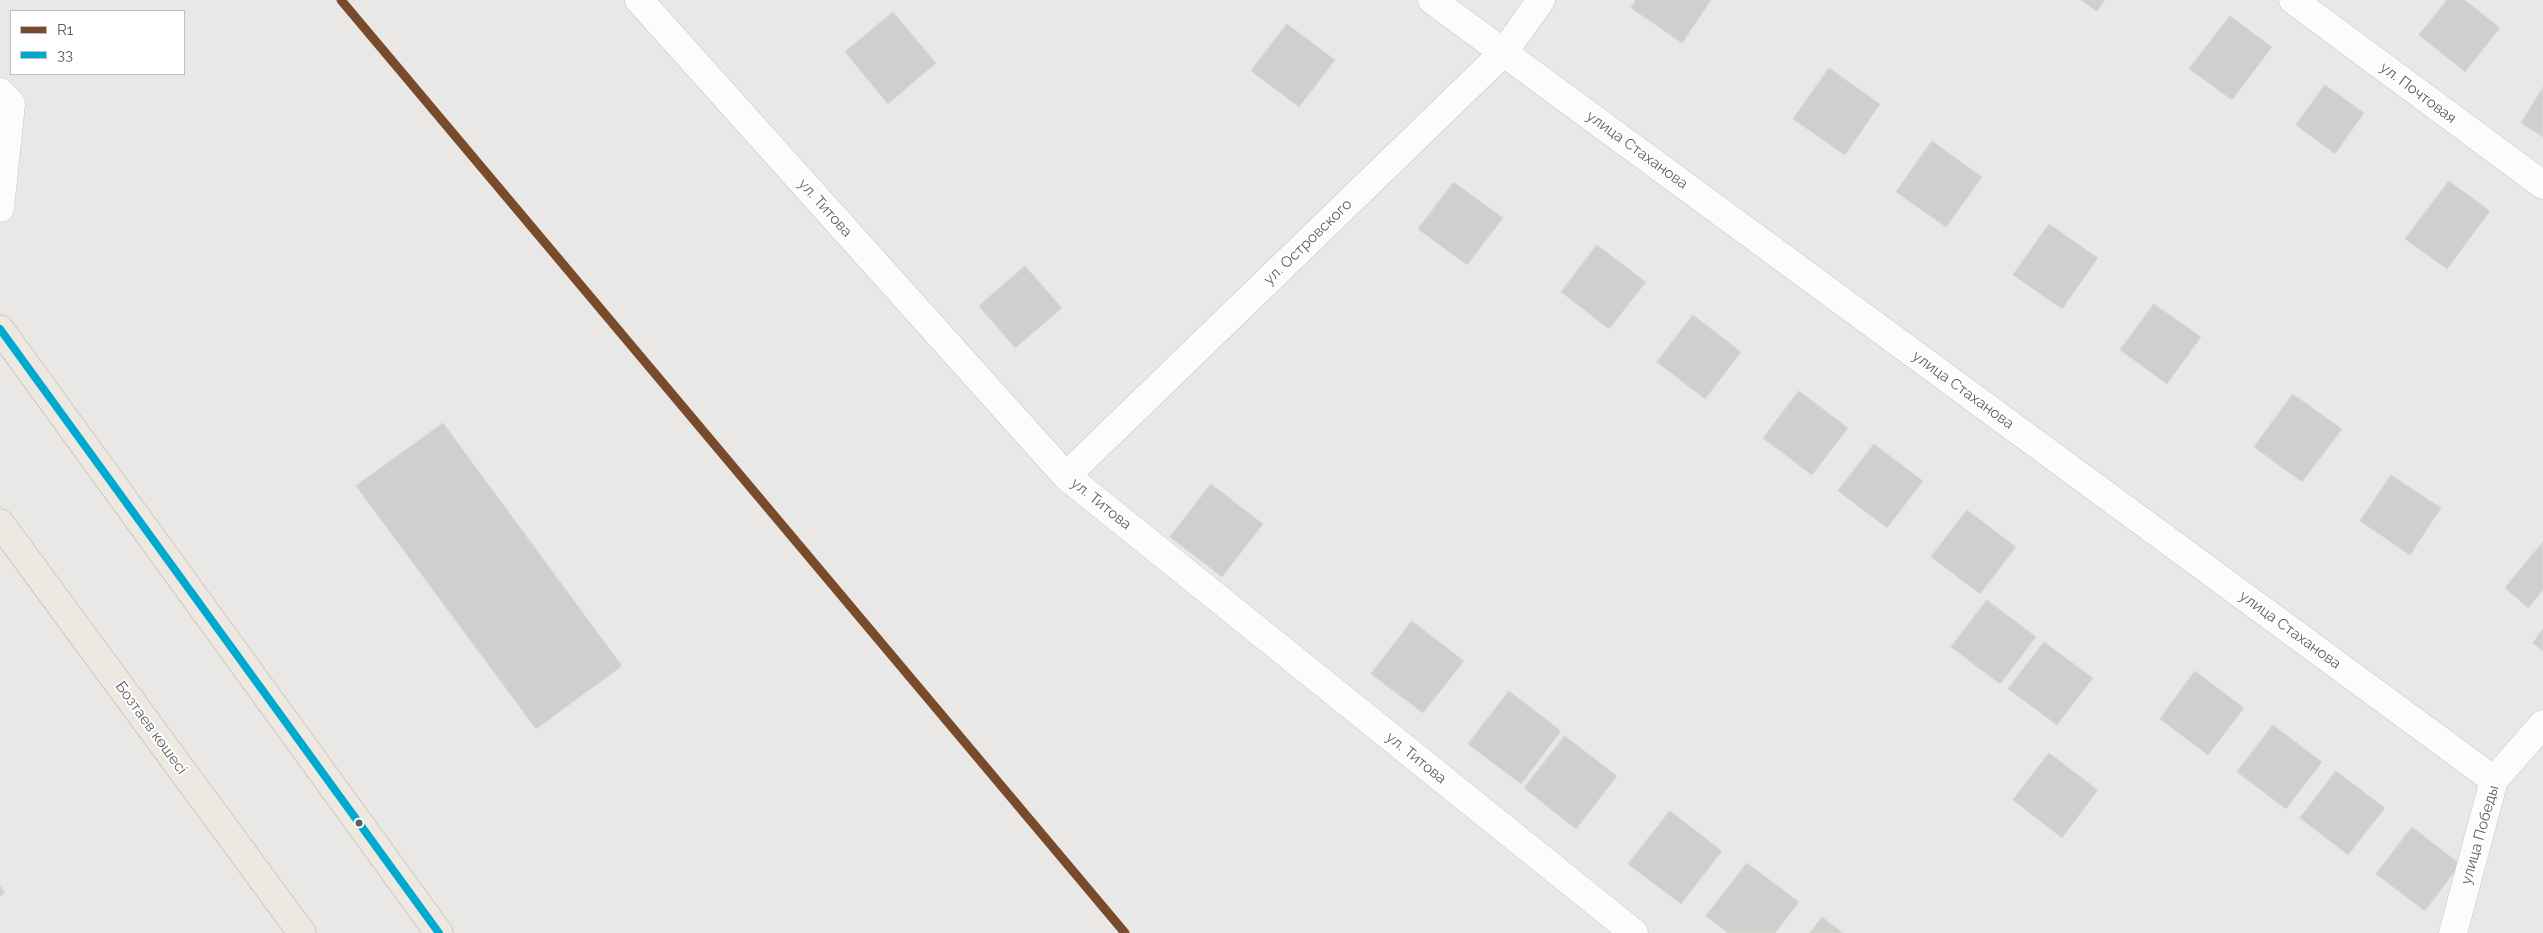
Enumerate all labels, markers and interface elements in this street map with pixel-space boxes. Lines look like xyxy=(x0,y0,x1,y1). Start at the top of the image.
legend xyxy=(10,10,185,75)
text: R1 xyxy=(57,21,73,39)
text: 33 xyxy=(57,46,73,64)
street label: ул. Почтовая xyxy=(2376,59,2460,127)
street label: улица Стаханова xyxy=(1583,107,1691,193)
street label: ул. Титова xyxy=(794,175,856,241)
street label: ул. Островского xyxy=(1260,195,1356,289)
street label: улица Стаханова xyxy=(1909,347,2017,433)
street label: ул. Титова xyxy=(1067,474,1135,534)
street label: улица Стаханова xyxy=(2236,587,2344,673)
street label: Бозтаев көшесі xyxy=(111,678,191,778)
street label: ул. Титова xyxy=(1382,728,1450,788)
street label: улица Победы xyxy=(2457,783,2503,887)
unlabelled marker xyxy=(354,818,364,828)

